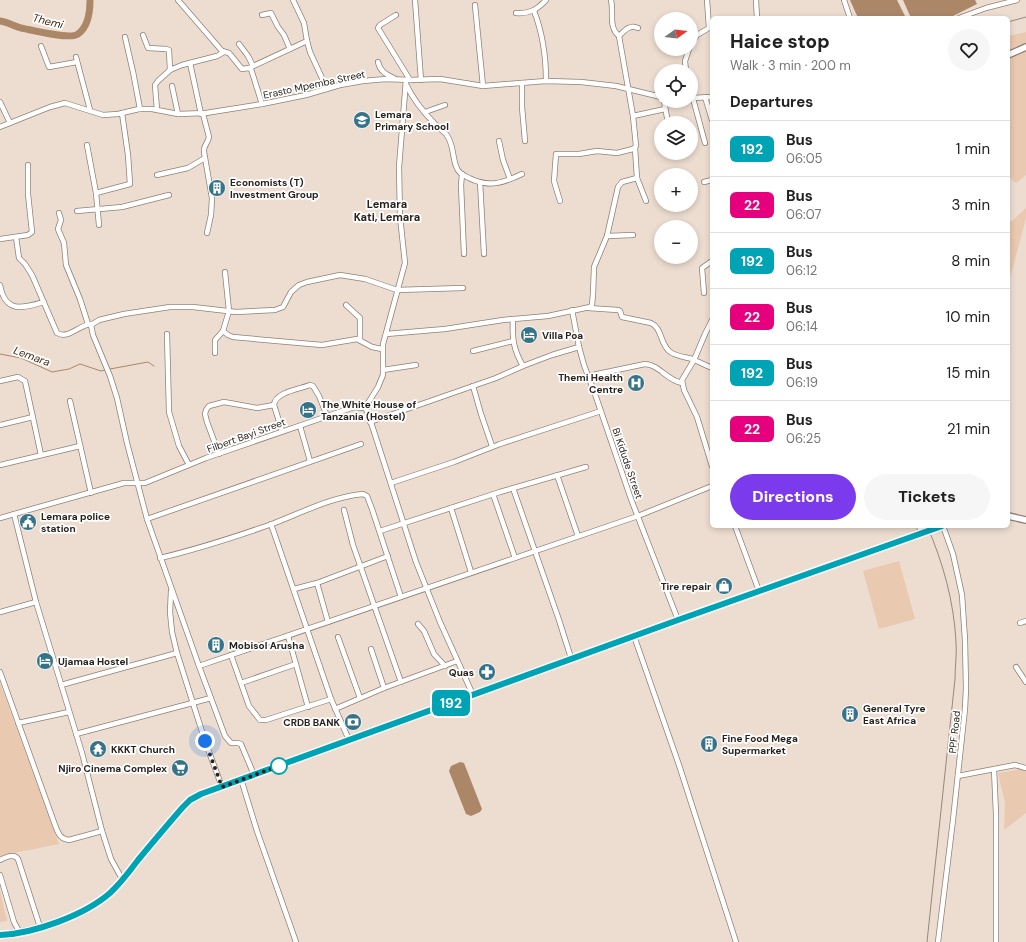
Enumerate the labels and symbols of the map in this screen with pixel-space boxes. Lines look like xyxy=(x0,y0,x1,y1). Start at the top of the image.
water label: Themi xyxy=(31,10,65,32)
north arrow xyxy=(654,12,698,56)
street label: Erasto Mpemba Street xyxy=(262,67,366,102)
place label: Lemara Primary School xyxy=(375,108,449,133)
school or university icon: Lemara Primary School xyxy=(352,110,372,130)
place label: Economists (T) Investment Group xyxy=(230,176,319,201)
building icon: Economists (T) Investment Group xyxy=(207,178,227,198)
district label: Lemara Kati, Lemara xyxy=(354,197,420,224)
hotel icon: Villa Poa xyxy=(519,325,539,345)
place label: Villa Poa xyxy=(542,329,583,342)
water label: Lemara xyxy=(12,343,52,369)
place label: Themi Health Centre xyxy=(558,371,623,396)
hospital icon: Themi Health Centre xyxy=(626,373,646,393)
place label: The White House of Tanzania (Hostel) xyxy=(321,398,416,423)
hotel icon: The White House of Tanzania (Hostel) xyxy=(298,400,318,420)
street label: Filbert Bayi Street xyxy=(205,415,287,456)
street label: Bi Kidude Street xyxy=(609,426,646,500)
place label: Lemara police station xyxy=(41,510,110,535)
public building icon: Lemara police station xyxy=(18,512,38,532)
shop icon: Tire repair xyxy=(714,576,734,596)
place label: Tire repair xyxy=(661,580,711,593)
building icon: Mobisol Arusha xyxy=(206,635,226,655)
place label: Mobisol Arusha xyxy=(229,639,305,652)
hotel icon: Ujamaa Hostel xyxy=(35,651,55,671)
place label: Ujamaa Hostel xyxy=(58,655,129,668)
pharmacy icon: Quas xyxy=(477,662,497,682)
place label: Quas xyxy=(449,666,474,679)
line badge: 192 xyxy=(428,690,474,716)
place label: General Tyre East Africa xyxy=(863,702,926,727)
building icon: General Tyre East Africa xyxy=(840,704,860,724)
street label: PPF Road xyxy=(946,710,963,754)
bank icon: CRDB BANK xyxy=(343,712,363,732)
place label: CRDB BANK xyxy=(283,716,340,729)
your location xyxy=(195,731,215,751)
place label: Fine Food Mega Supermarket xyxy=(722,732,798,757)
building icon: Fine Food Mega Supermarket xyxy=(699,734,719,754)
temple icon: KKKT Church xyxy=(88,739,108,759)
place label: KKKT Church xyxy=(111,743,175,756)
unlabelled marker xyxy=(270,757,288,775)
supermarket icon: Njiro Cinema Complex xyxy=(170,758,190,778)
place label: Njiro Cinema Complex xyxy=(58,762,167,775)

